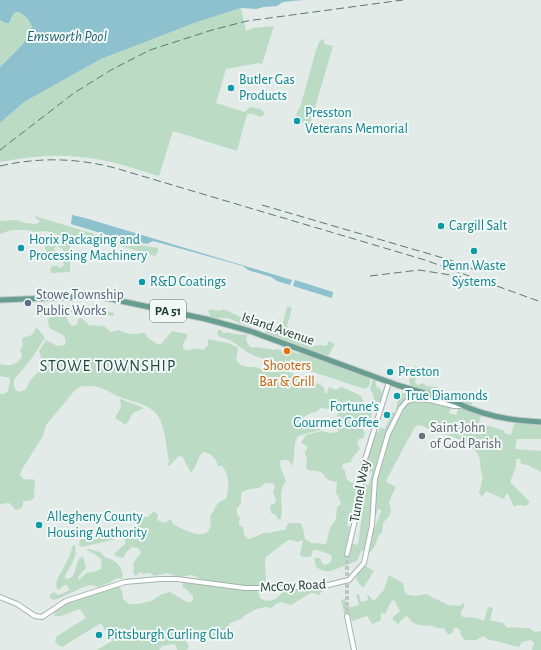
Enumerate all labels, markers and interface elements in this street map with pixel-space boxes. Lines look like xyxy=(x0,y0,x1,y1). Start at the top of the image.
water label: Emsworth Pool xyxy=(27,29,108,44)
place label: Butler Gas Products xyxy=(239,73,295,103)
marker: Butler Gas Products xyxy=(226,83,236,93)
place label: Presston Veterans Memorial xyxy=(305,106,408,136)
marker: Presston Veterans Memorial xyxy=(292,116,302,126)
place label: Cargill Salt xyxy=(449,219,508,233)
marker: Cargill Salt xyxy=(436,221,446,231)
place label: Horix Packaging and Processing Machinery xyxy=(29,233,147,263)
marker: Horix Packaging and Processing Machinery xyxy=(16,243,26,253)
marker: Penn Waste Systems xyxy=(469,246,479,256)
place label: Penn Waste Systems xyxy=(442,259,506,289)
place label: R&D Coatings xyxy=(150,275,226,289)
marker: R&D Coatings xyxy=(137,277,147,287)
place label: Stowe Township Public Works xyxy=(36,288,124,318)
marker: Stowe Township Public Works xyxy=(23,298,33,308)
road number: PA 51 xyxy=(150,300,186,322)
street label: Island Avenue xyxy=(240,310,316,348)
marker: Shooters Bar & Grill xyxy=(282,346,292,356)
district label: STOWE TOWNSHIP xyxy=(40,358,176,374)
place label: Shooters Bar & Grill xyxy=(259,359,315,389)
place label: Preston xyxy=(398,365,439,379)
marker: Preston xyxy=(385,367,395,377)
place label: True Diamonds xyxy=(405,389,488,403)
marker: True Diamonds xyxy=(392,391,402,401)
place label: Fortune's Gourmet Coffee xyxy=(293,400,379,430)
marker: Fortune's Gourmet Coffee xyxy=(382,410,392,420)
place label: Saint John of God Parish xyxy=(430,421,501,451)
marker: Saint John of God Parish xyxy=(417,431,427,441)
street label: Tunnel Way xyxy=(348,459,372,523)
place label: Allegheny County Housing Authority xyxy=(47,510,147,540)
marker: Allegheny County Housing Authority xyxy=(34,520,44,530)
street label: McCoy Road xyxy=(260,577,326,595)
place label: Pittsburgh Curling Club xyxy=(107,628,234,642)
marker: Pittsburgh Curling Club xyxy=(94,630,104,640)

